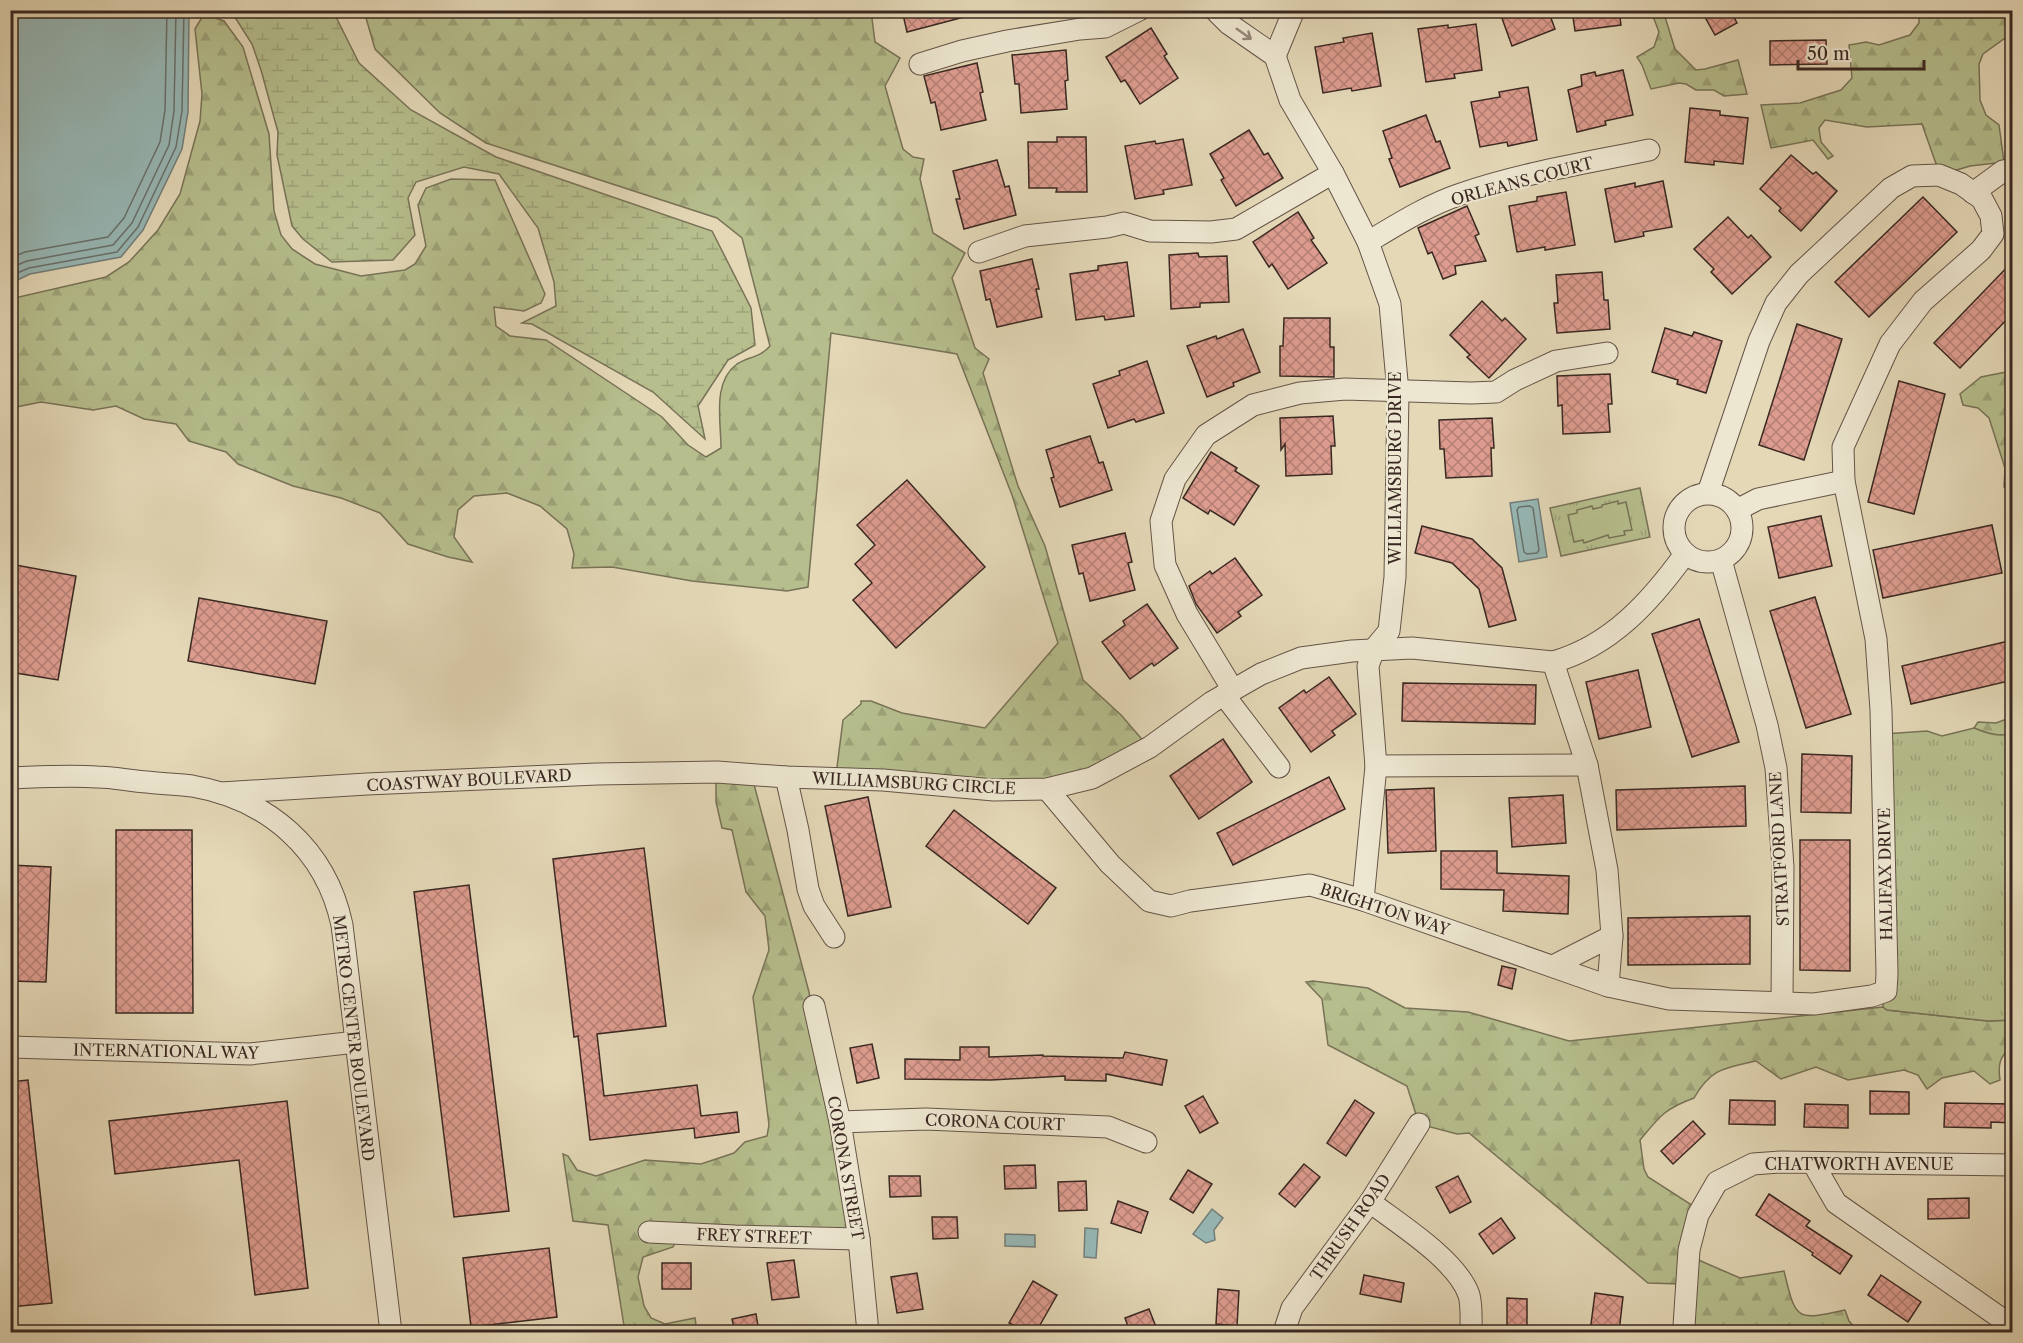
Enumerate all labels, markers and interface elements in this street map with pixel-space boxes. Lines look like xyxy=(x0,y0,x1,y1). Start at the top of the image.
one-way arrow xyxy=(1236,28,1252,40)
scale bar xyxy=(1798,33,1924,71)
text: 50 m xyxy=(1807,43,1850,65)
street label: ORLEANS COURT xyxy=(1449,152,1595,210)
street label: WILLIAMSBURG DRIVE xyxy=(1385,371,1405,566)
street label: COASTWAY BOULEVARD xyxy=(366,765,572,795)
street label: WILLIAMSBURG CIRCLE xyxy=(811,768,1016,798)
street label: STRATFORD LANE xyxy=(1765,771,1793,927)
street label: HALIFAX DRIVE xyxy=(1874,807,1896,941)
street label: BRIGHTON WAY xyxy=(1317,879,1453,940)
street label: METRO CENTER BOULEVARD xyxy=(329,914,379,1162)
street label: INTERNATIONAL WAY xyxy=(73,1039,260,1063)
street label: CORONA STREET xyxy=(823,1094,869,1242)
street label: CORONA COURT xyxy=(925,1110,1065,1134)
street label: CHATWORTH AVENUE xyxy=(1764,1154,1954,1174)
street label: THRUSH ROAD xyxy=(1306,1170,1394,1284)
street label: FREY STREET xyxy=(696,1224,812,1248)

